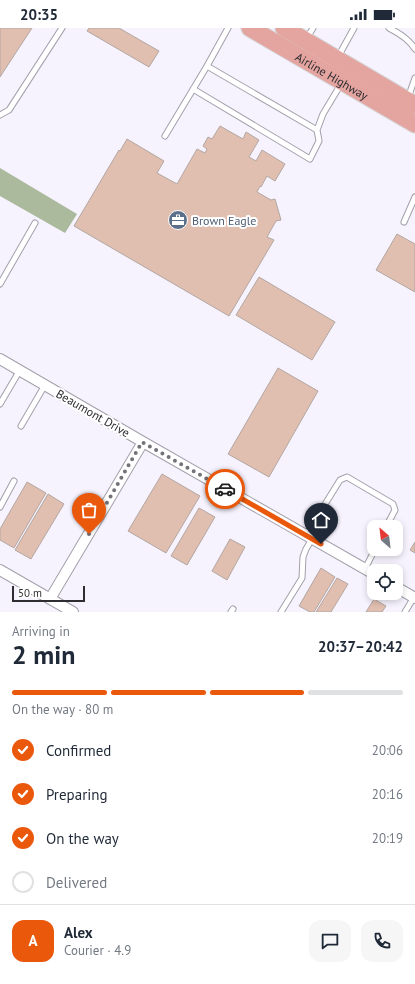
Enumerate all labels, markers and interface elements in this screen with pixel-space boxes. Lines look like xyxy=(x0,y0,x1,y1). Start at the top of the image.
text: 20:35 xyxy=(20,5,58,24)
street label: Airline Highway xyxy=(293,49,372,103)
office icon: Brown Eagle xyxy=(167,209,189,231)
place label: Brown Eagle xyxy=(192,213,256,228)
street label: Beaumont Drive xyxy=(54,386,132,440)
courier xyxy=(205,469,245,509)
icon: car xyxy=(214,478,236,500)
pin xyxy=(72,493,106,534)
icon: bag xyxy=(78,499,100,521)
pin xyxy=(304,503,338,544)
icon: home xyxy=(310,509,332,531)
north arrow xyxy=(367,520,403,556)
map controls xyxy=(367,520,403,600)
button: locate xyxy=(367,564,403,600)
scale bar xyxy=(12,584,85,603)
text: 50 m xyxy=(18,586,42,600)
text: Arriving in xyxy=(12,623,70,640)
text: 20:37–20:42 xyxy=(318,637,403,656)
text: 2 min xyxy=(12,638,75,671)
text: On the way · 80 m xyxy=(12,701,113,718)
icon: check xyxy=(12,739,34,761)
text: Confirmed xyxy=(46,741,111,760)
text: 20:06 xyxy=(372,742,403,759)
icon: check xyxy=(12,783,34,805)
text: Preparing xyxy=(46,785,108,804)
text: 20:16 xyxy=(372,786,403,803)
icon: check xyxy=(12,827,34,849)
text: On the way xyxy=(46,829,119,848)
text: 20:19 xyxy=(372,830,403,847)
text: Delivered xyxy=(46,873,107,892)
button: chat xyxy=(309,920,351,962)
button: phone xyxy=(361,920,403,962)
text: Alex xyxy=(64,923,93,942)
text: A xyxy=(28,931,38,950)
text: Courier · 4.9 xyxy=(64,942,131,959)

